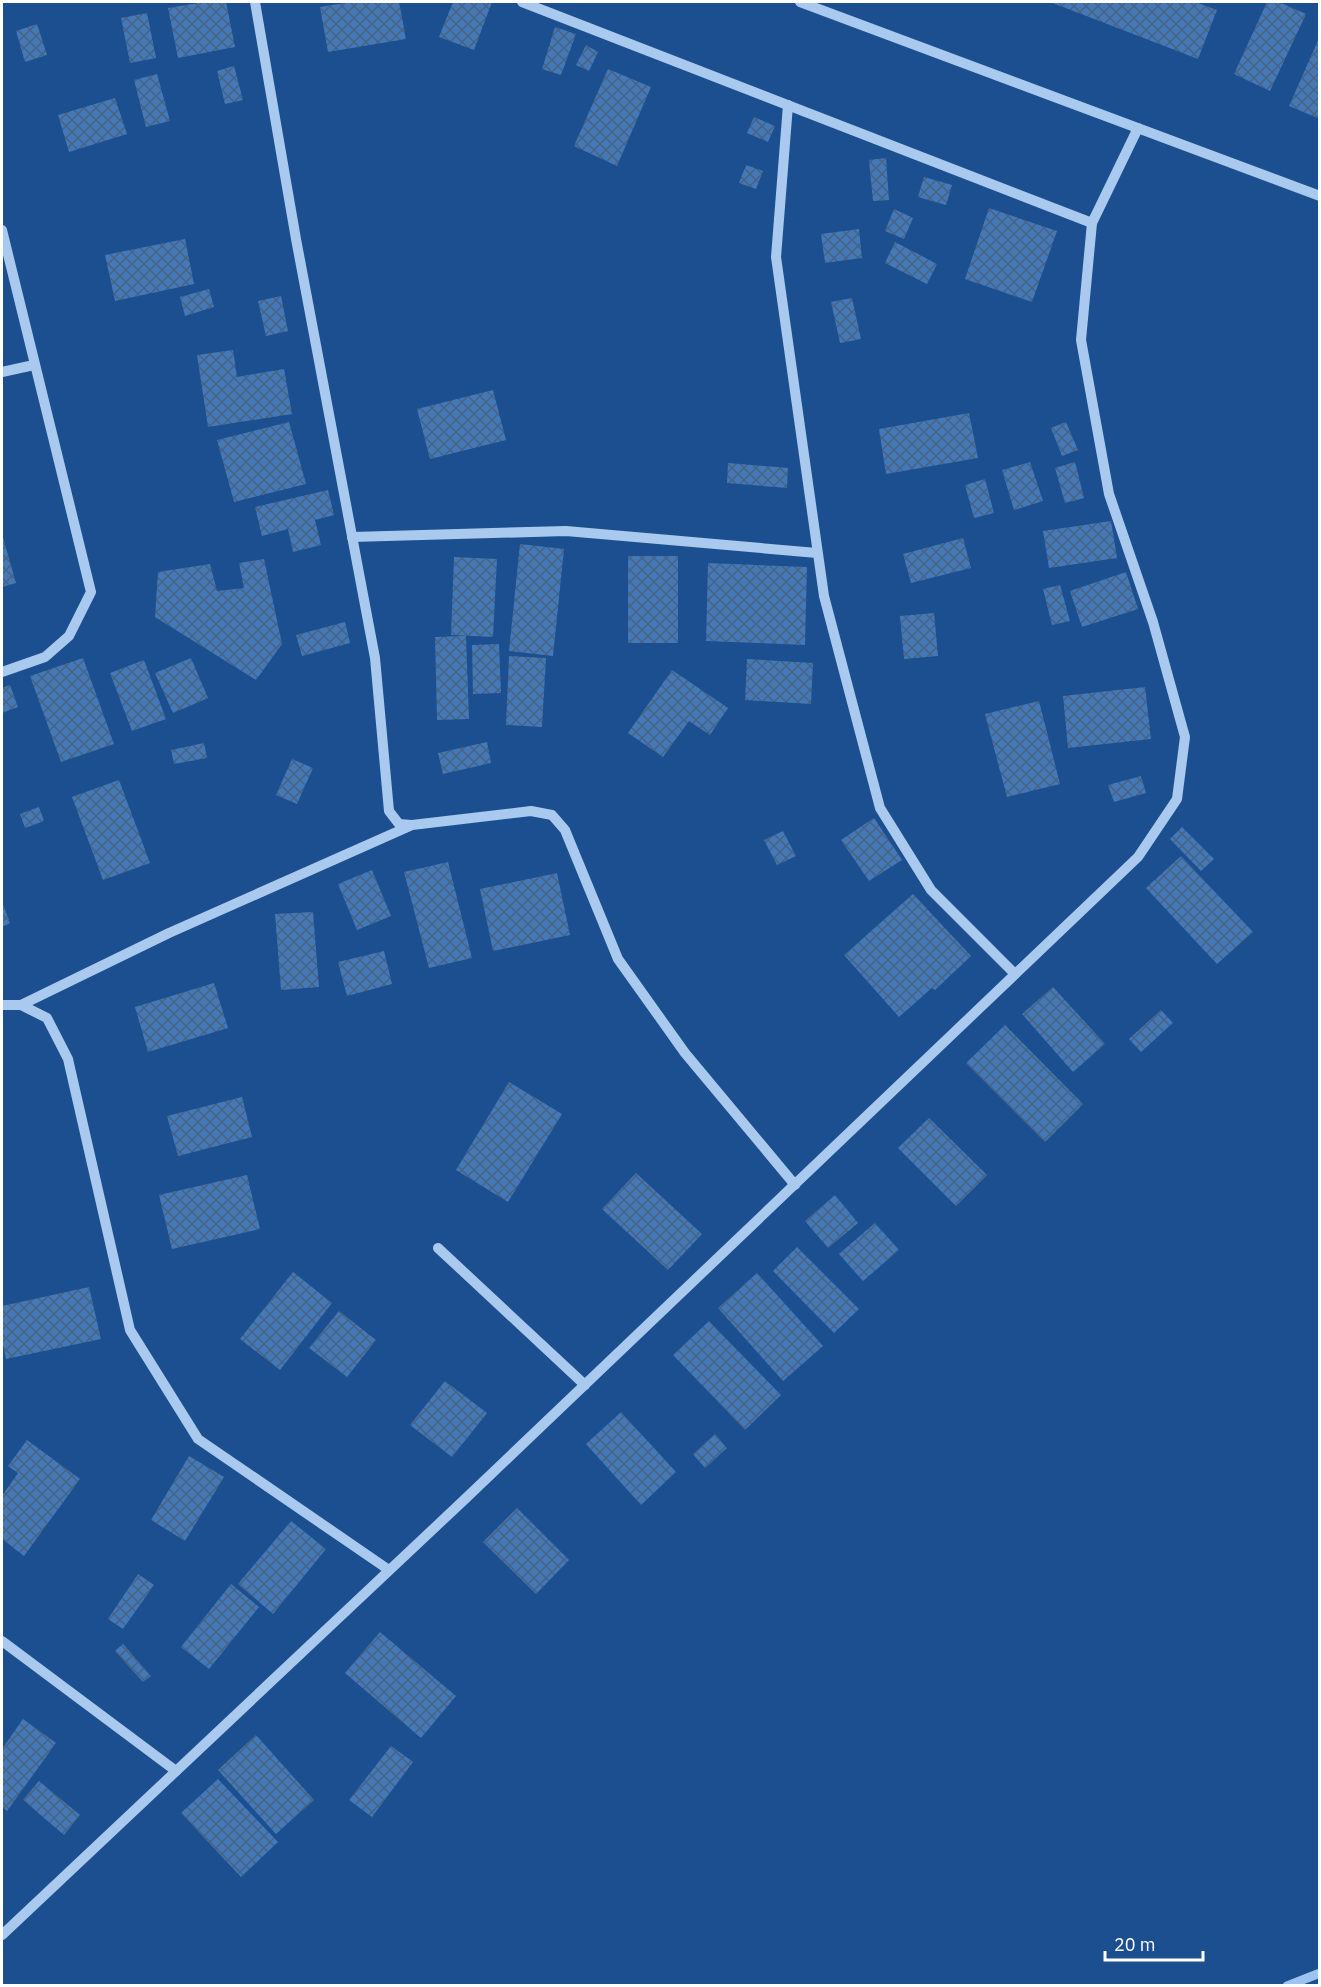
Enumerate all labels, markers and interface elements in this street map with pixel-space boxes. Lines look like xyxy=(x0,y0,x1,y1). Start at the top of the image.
scale bar xyxy=(1105,1924,1202,1962)
text: 20 m xyxy=(1114,1933,1156,1956)

